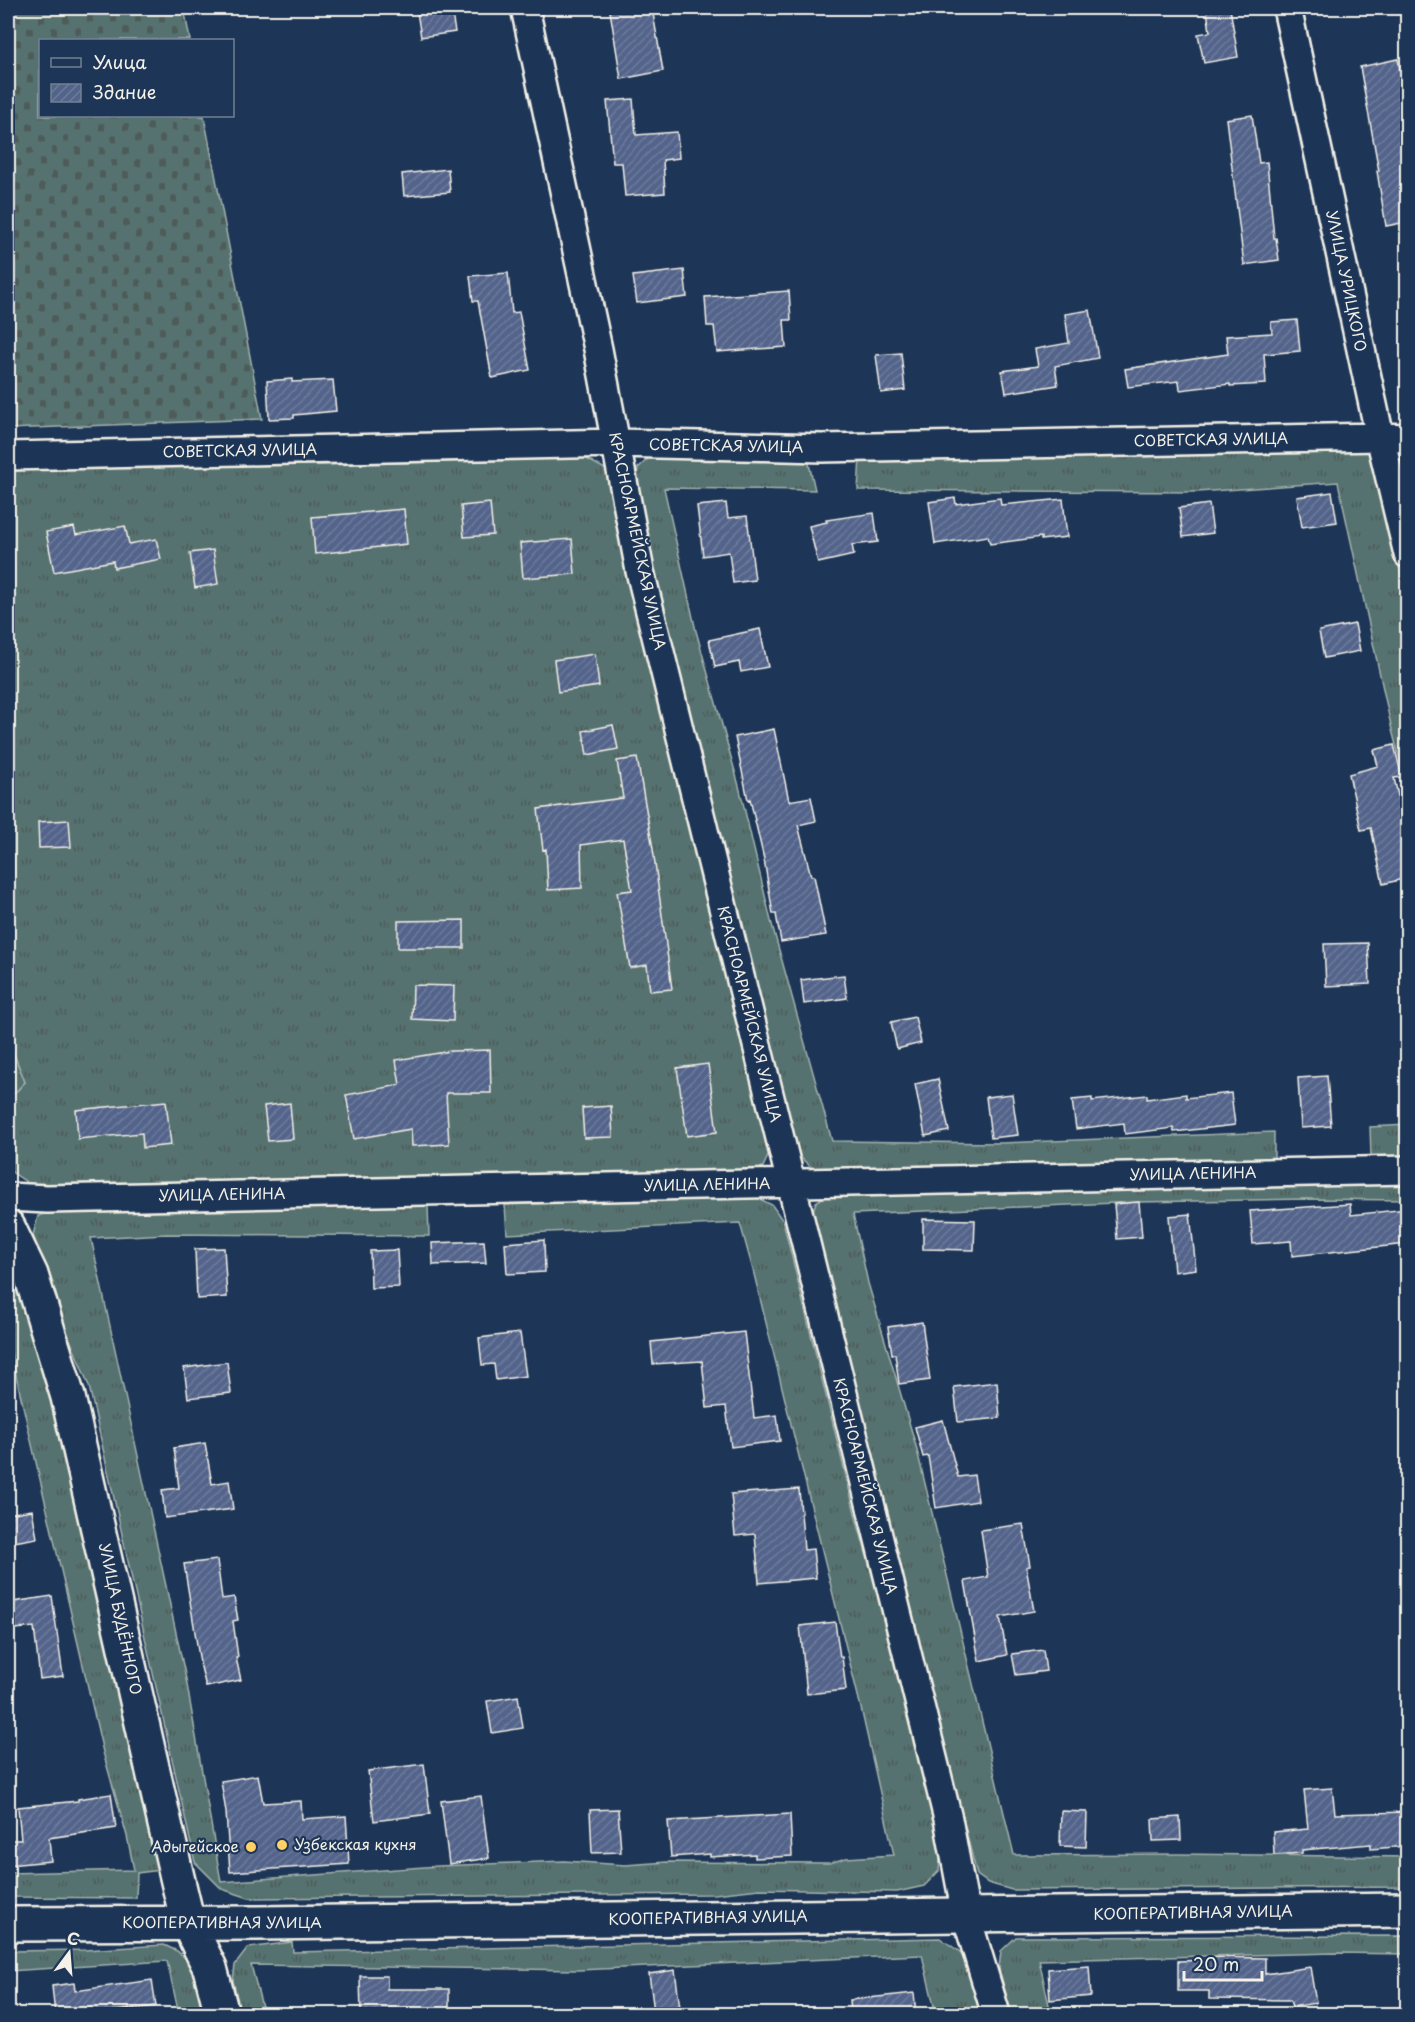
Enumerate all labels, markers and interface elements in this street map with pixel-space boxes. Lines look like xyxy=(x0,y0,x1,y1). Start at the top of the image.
legend xyxy=(39,39,234,117)
text: Улица xyxy=(93,48,147,75)
text: Здание xyxy=(93,78,156,105)
street label: УЛИЦА УРИЦКОГО xyxy=(1321,208,1374,353)
street label: СОВЕТСКАЯ УЛИЦА xyxy=(1134,426,1288,451)
street label: КРАСНОАРМЕЙСКАЯ УЛИЦА xyxy=(604,429,673,652)
street label: СОВЕТСКАЯ УЛИЦА xyxy=(649,432,803,457)
street label: СОВЕТСКАЯ УЛИЦА xyxy=(163,437,317,462)
street label: КРАСНОАРМЕЙСКАЯ УЛИЦА xyxy=(712,903,789,1124)
street label: УЛИЦА ЛЕНИНА xyxy=(1129,1160,1257,1185)
street label: УЛИЦА ЛЕНИНА xyxy=(643,1171,771,1196)
street label: УЛИЦА ЛЕНИНА xyxy=(158,1181,286,1206)
street label: КРАСНОАРМЕЙСКАЯ УЛИЦА xyxy=(828,1375,905,1596)
street label: УЛИЦА БУДЁННОГО xyxy=(94,1541,149,1697)
place label: Узбекская кухня xyxy=(294,1832,417,1855)
place label: Адыгейское xyxy=(151,1834,239,1857)
marker: Узбекская кухня xyxy=(275,1838,289,1852)
marker: Адыгейское xyxy=(244,1840,258,1854)
street label: КООПЕРАТИВНАЯ УЛИЦА xyxy=(1093,1898,1293,1925)
street label: КООПЕРАТИВНАЯ УЛИЦА xyxy=(608,1903,808,1930)
street label: КООПЕРАТИВНАЯ УЛИЦА xyxy=(122,1910,322,1933)
north arrow xyxy=(39,1923,99,1983)
text: С xyxy=(64,1924,83,1951)
scale bar xyxy=(1184,1944,1262,1982)
text: 20 m xyxy=(1193,1950,1239,1977)

